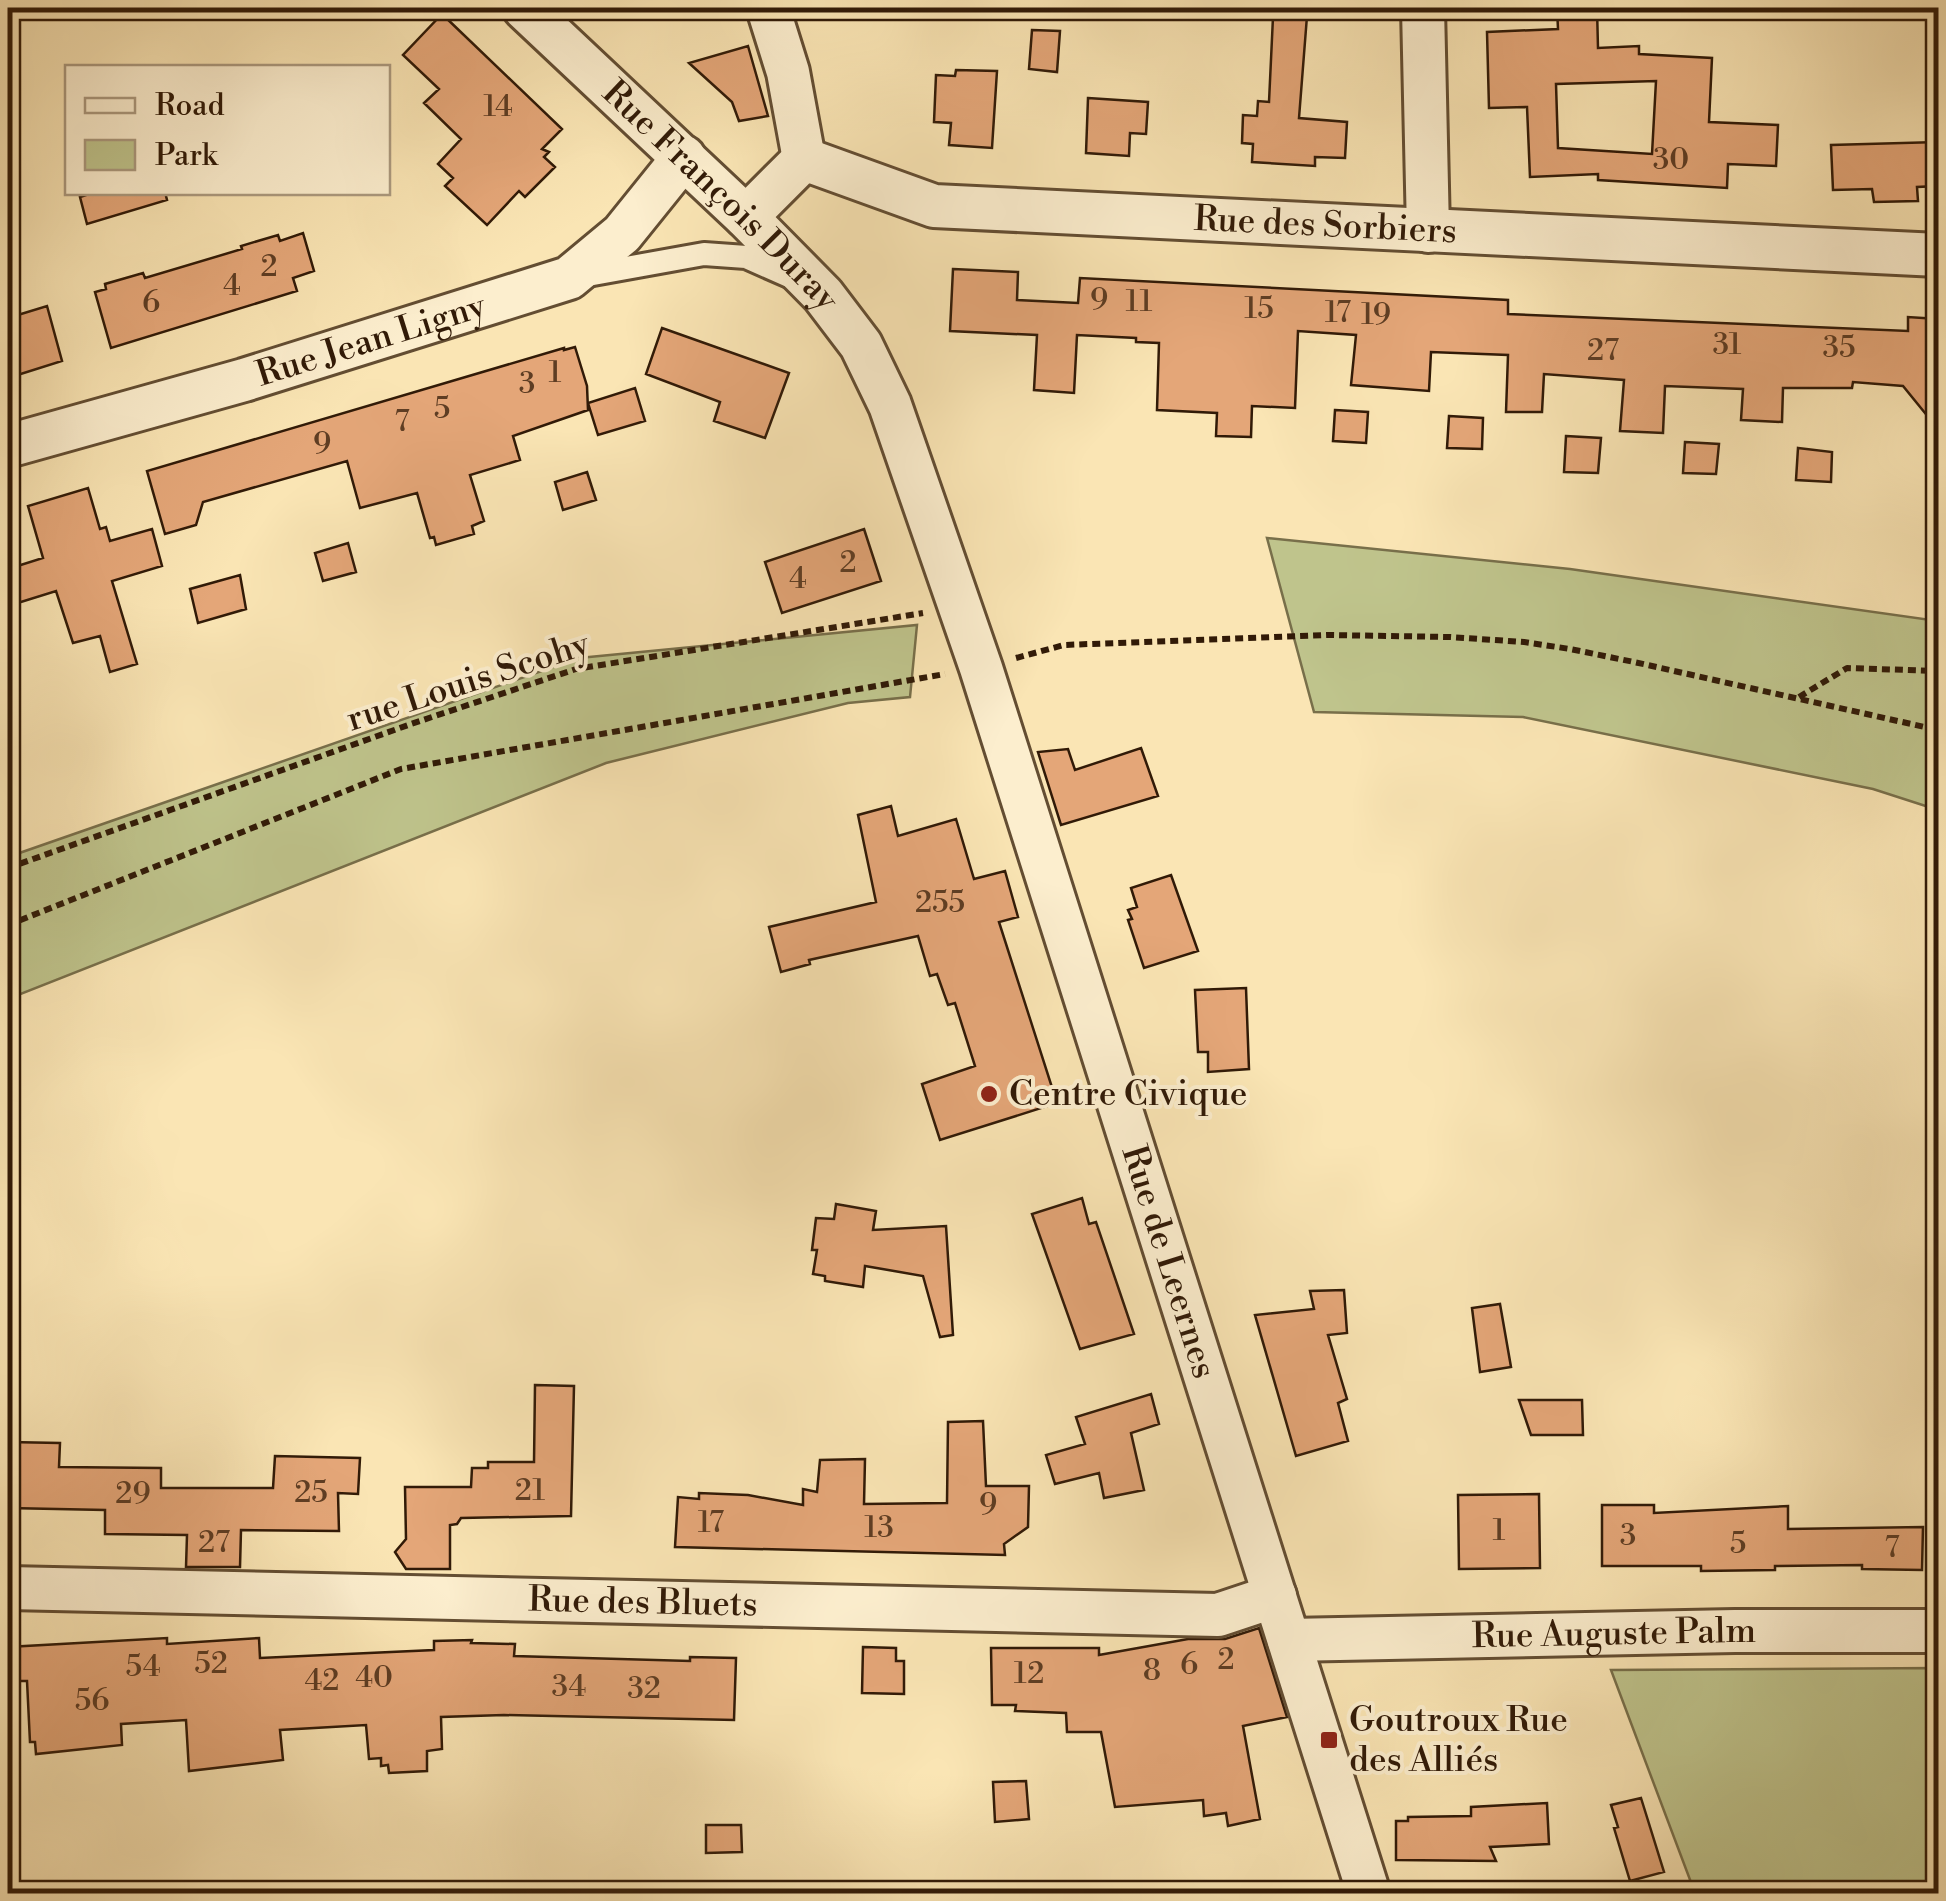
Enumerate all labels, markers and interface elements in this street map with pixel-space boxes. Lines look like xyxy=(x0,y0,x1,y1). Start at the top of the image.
legend xyxy=(65,65,390,195)
street label: Rue François Duray xyxy=(593,71,849,320)
text: Road xyxy=(155,87,225,125)
house number: 14 xyxy=(483,88,513,126)
text: Park xyxy=(155,137,219,175)
house number: 30 xyxy=(1653,141,1689,179)
street label: Rue des Sorbiers xyxy=(1193,197,1458,253)
house number: 2 xyxy=(260,248,278,286)
house number: 4 xyxy=(223,267,241,305)
house number: 9 xyxy=(1090,281,1108,319)
house number: 11 xyxy=(1126,283,1152,321)
house number: 6 xyxy=(142,284,160,322)
street label: Rue Jean Ligny xyxy=(251,284,492,396)
house number: 15 xyxy=(1244,290,1274,328)
house number: 17 xyxy=(1325,294,1351,332)
house number: 19 xyxy=(1361,296,1391,334)
house number: 31 xyxy=(1713,326,1741,364)
house number: 35 xyxy=(1822,329,1856,367)
house number: 27 xyxy=(1587,332,1619,370)
house number: 1 xyxy=(549,354,562,392)
house number: 3 xyxy=(519,365,535,403)
house number: 5 xyxy=(434,390,450,428)
house number: 7 xyxy=(394,403,410,441)
house number: 9 xyxy=(313,425,331,463)
house number: 2 xyxy=(839,544,857,582)
house number: 4 xyxy=(789,560,807,598)
street label: rue Louis Scohy xyxy=(341,622,596,742)
house number: 255 xyxy=(915,884,965,922)
place label: Centre Civique xyxy=(1009,1073,1248,1116)
marker: Centre Civique xyxy=(978,1083,1000,1105)
street label: Rue de Leernes xyxy=(1112,1140,1226,1384)
house number: 21 xyxy=(515,1472,545,1510)
house number: 25 xyxy=(294,1474,328,1512)
house number: 29 xyxy=(115,1475,151,1513)
house number: 9 xyxy=(979,1486,997,1524)
house number: 17 xyxy=(698,1504,724,1542)
house number: 13 xyxy=(864,1509,894,1547)
house number: 1 xyxy=(1493,1512,1506,1550)
house number: 3 xyxy=(1620,1517,1636,1555)
house number: 27 xyxy=(198,1524,230,1562)
house number: 5 xyxy=(1730,1525,1746,1563)
house number: 7 xyxy=(1884,1529,1900,1567)
street label: Rue des Bluets xyxy=(528,1578,758,1626)
street label: Rue Auguste Palm xyxy=(1471,1610,1756,1658)
house number: 2 xyxy=(1217,1641,1235,1679)
house number: 52 xyxy=(194,1645,228,1683)
house number: 6 xyxy=(1180,1646,1198,1684)
house number: 54 xyxy=(126,1648,160,1686)
house number: 8 xyxy=(1143,1652,1161,1690)
house number: 12 xyxy=(1014,1655,1044,1693)
house number: 40 xyxy=(355,1659,393,1697)
house number: 42 xyxy=(305,1662,339,1700)
house number: 34 xyxy=(552,1668,586,1706)
house number: 32 xyxy=(627,1670,661,1708)
house number: 56 xyxy=(75,1682,109,1720)
place label: Goutroux Rue des Alliés xyxy=(1349,1699,1568,1782)
marker: Goutroux Rue des Alliés xyxy=(1318,1729,1340,1751)

